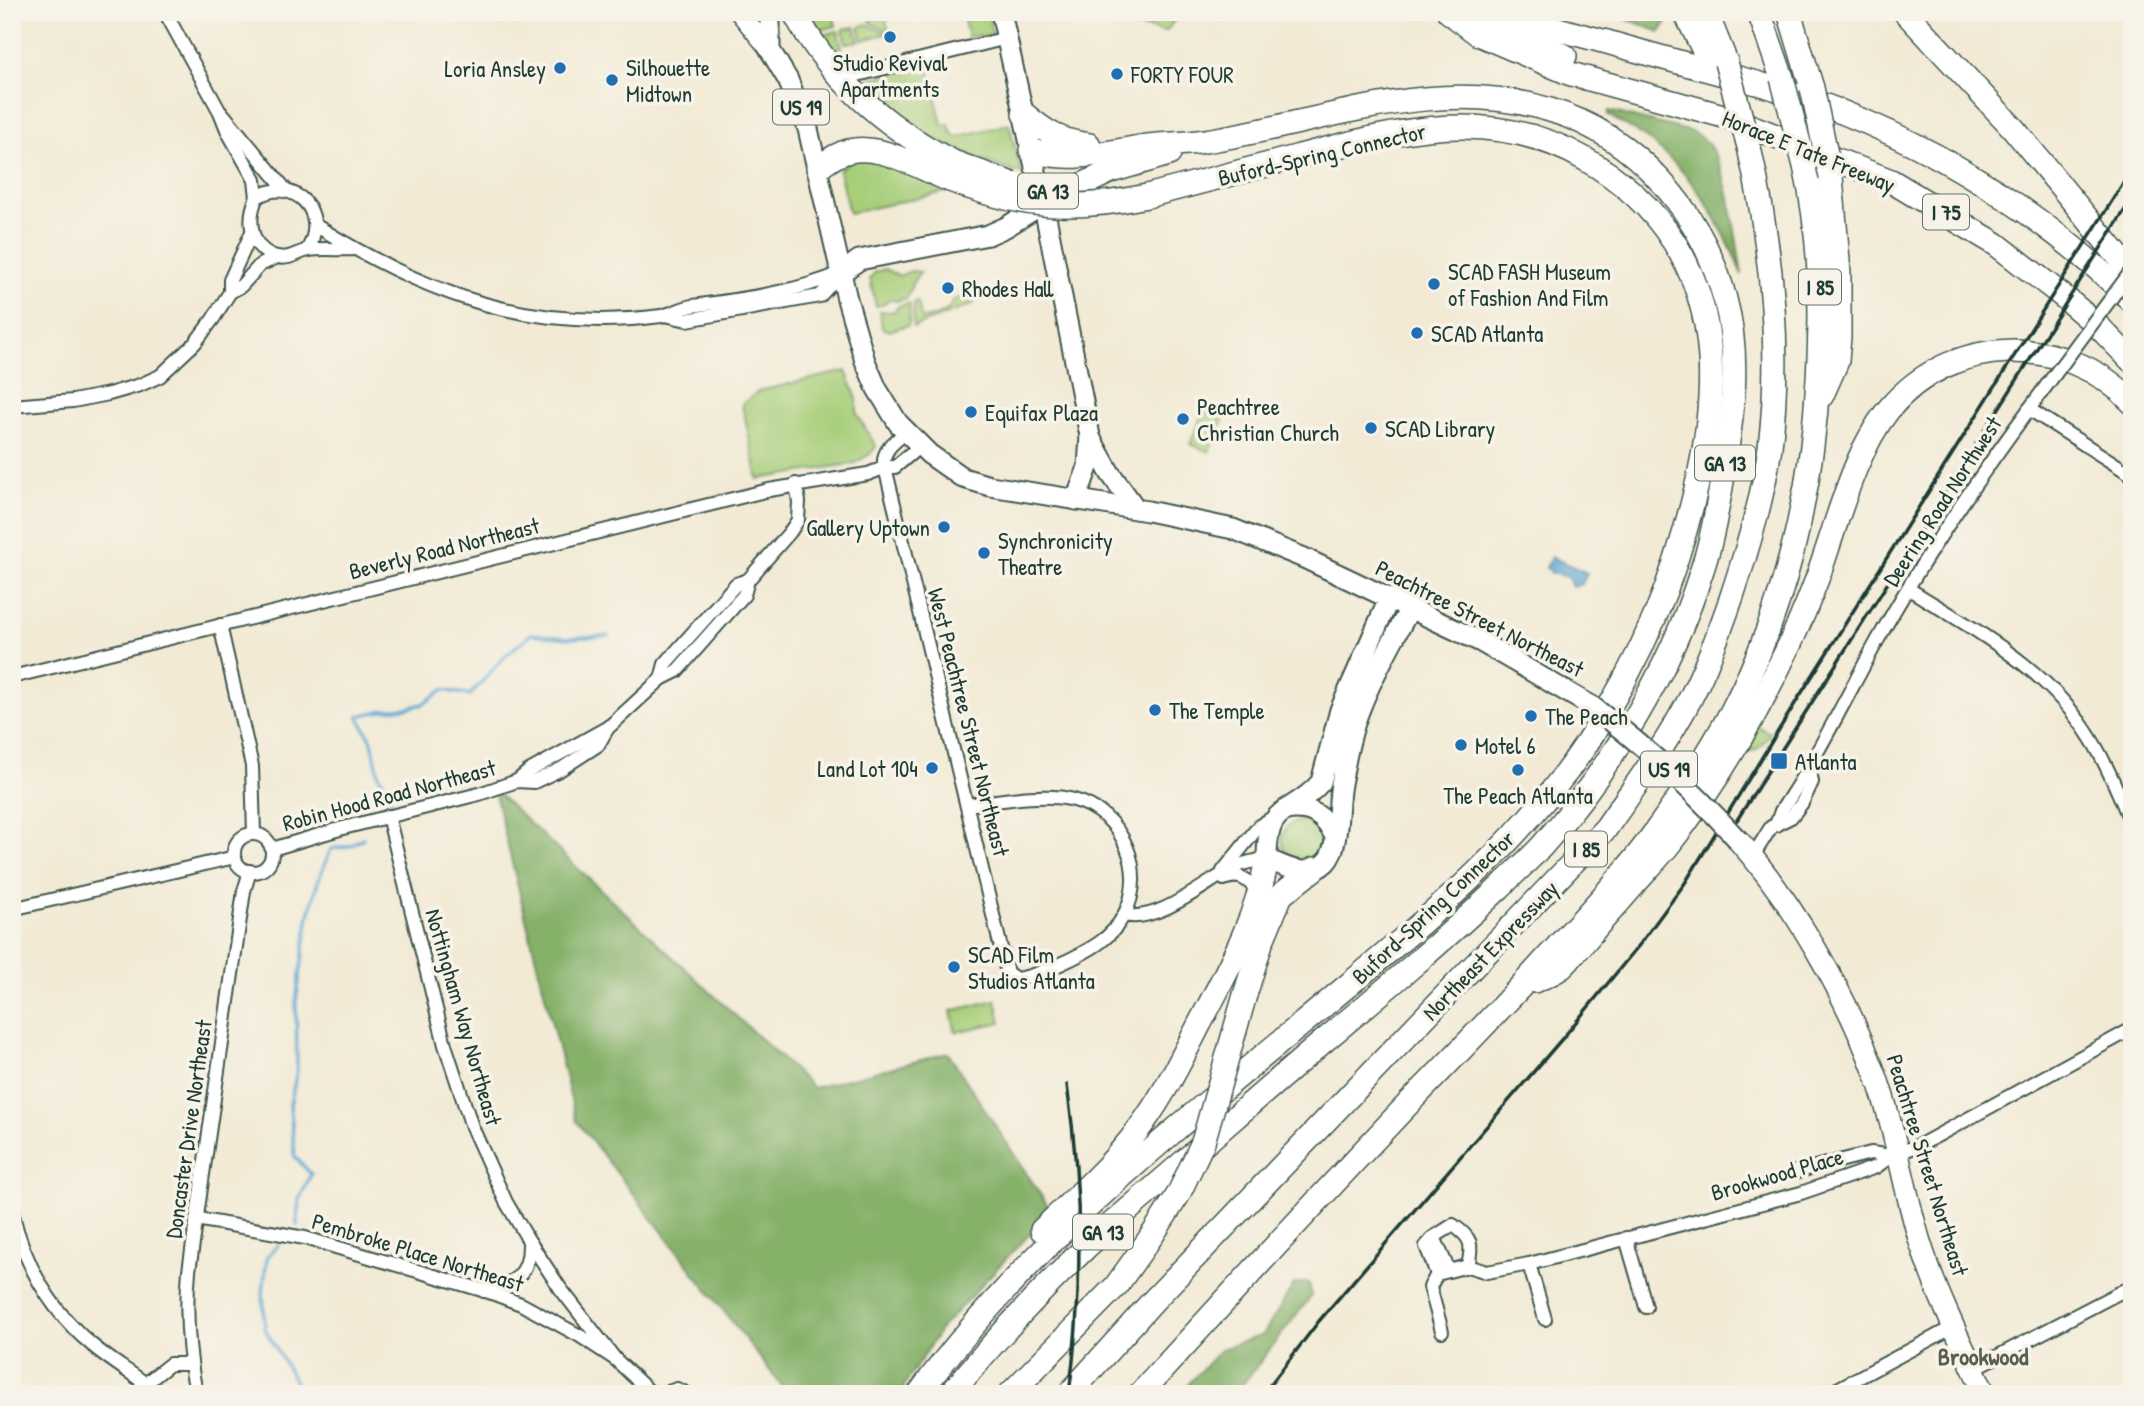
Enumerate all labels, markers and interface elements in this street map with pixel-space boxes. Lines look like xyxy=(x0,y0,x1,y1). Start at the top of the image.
marker: Studio Revival Apartments xyxy=(882,29,898,45)
place label: Studio Revival Apartments xyxy=(833,47,948,104)
place label: Silhouette Midtown xyxy=(626,52,710,109)
place label: Loria Ansley xyxy=(444,53,546,84)
place label: FORTY FOUR xyxy=(1130,59,1234,90)
marker: Loria Ansley xyxy=(552,60,568,76)
marker: FORTY FOUR xyxy=(1109,66,1125,82)
marker: Silhouette Midtown xyxy=(604,72,620,88)
road number: US 19 xyxy=(773,90,829,124)
street label: Horace E Tate Freeway xyxy=(1718,102,1900,200)
street label: Buford-Spring Connector xyxy=(1215,115,1429,193)
road number: GA 13 xyxy=(1018,174,1078,208)
road number: I 75 xyxy=(1923,194,1969,230)
place label: SCAD FASH Museum of Fashion And Film xyxy=(1448,256,1611,313)
road number: I 85 xyxy=(1799,270,1841,304)
place label: Rhodes Hall xyxy=(962,273,1054,304)
marker: SCAD FASH Museum of Fashion And Film xyxy=(1426,276,1442,292)
marker: Rhodes Hall xyxy=(940,280,956,296)
place label: SCAD Atlanta xyxy=(1431,318,1543,349)
marker: SCAD Atlanta xyxy=(1409,325,1425,341)
place label: Peachtree Christian Church xyxy=(1197,391,1339,448)
place label: Equifax Plaza xyxy=(985,397,1098,428)
marker: Equifax Plaza xyxy=(963,404,979,420)
street label: Deering Road Northwest xyxy=(1875,409,2009,592)
marker: Peachtree Christian Church xyxy=(1175,411,1191,427)
place label: SCAD Library xyxy=(1385,413,1496,444)
marker: SCAD Library xyxy=(1363,420,1379,436)
road number: GA 13 xyxy=(1695,446,1755,480)
street label: Beverly Road Northeast xyxy=(346,509,543,587)
place label: Gallery Uptown xyxy=(806,512,930,543)
marker: Gallery Uptown xyxy=(936,519,952,535)
place label: Synchronicity Theatre xyxy=(998,525,1113,582)
marker: Synchronicity Theatre xyxy=(976,545,992,561)
street label: Peachtree Street Northeast xyxy=(1371,552,1590,684)
street label: West Peachtree Street Northeast xyxy=(921,585,1018,860)
place label: The Temple xyxy=(1169,695,1265,726)
place label: The Peach xyxy=(1545,701,1628,732)
marker: The Temple xyxy=(1147,702,1163,718)
marker: The Peach xyxy=(1523,708,1539,724)
place label: Motel 6 xyxy=(1475,730,1536,761)
marker: Motel 6 xyxy=(1453,737,1469,753)
place label: Atlanta xyxy=(1795,746,1857,777)
street label: Robin Hood Road Northeast xyxy=(279,751,500,838)
marker: Atlanta xyxy=(1769,751,1789,771)
road number: US 19 xyxy=(1641,752,1697,786)
place label: Land Lot 104 xyxy=(817,753,918,784)
marker: Land Lot 104 xyxy=(924,760,940,776)
marker: The Peach Atlanta xyxy=(1510,762,1526,778)
place label: The Peach Atlanta xyxy=(1443,780,1593,811)
street label: Buford-Spring Connector xyxy=(1345,823,1521,991)
road number: I 85 xyxy=(1565,832,1607,866)
street label: Northeast Expressway xyxy=(1415,873,1565,1027)
street label: Nottingham Way Northeast xyxy=(418,905,510,1130)
place label: SCAD Film Studios Atlanta xyxy=(968,939,1095,996)
marker: SCAD Film Studios Atlanta xyxy=(946,959,962,975)
street label: Doncaster Drive Northeast xyxy=(157,1017,219,1240)
street label: Peachtree Street Northeast xyxy=(1880,1051,1977,1280)
street label: Brookwood Place xyxy=(1707,1140,1847,1208)
street label: Pembroke Place Northeast xyxy=(308,1205,529,1299)
road number: GA 13 xyxy=(1073,1214,1133,1250)
district label: Brookwood xyxy=(1938,1340,2029,1372)

